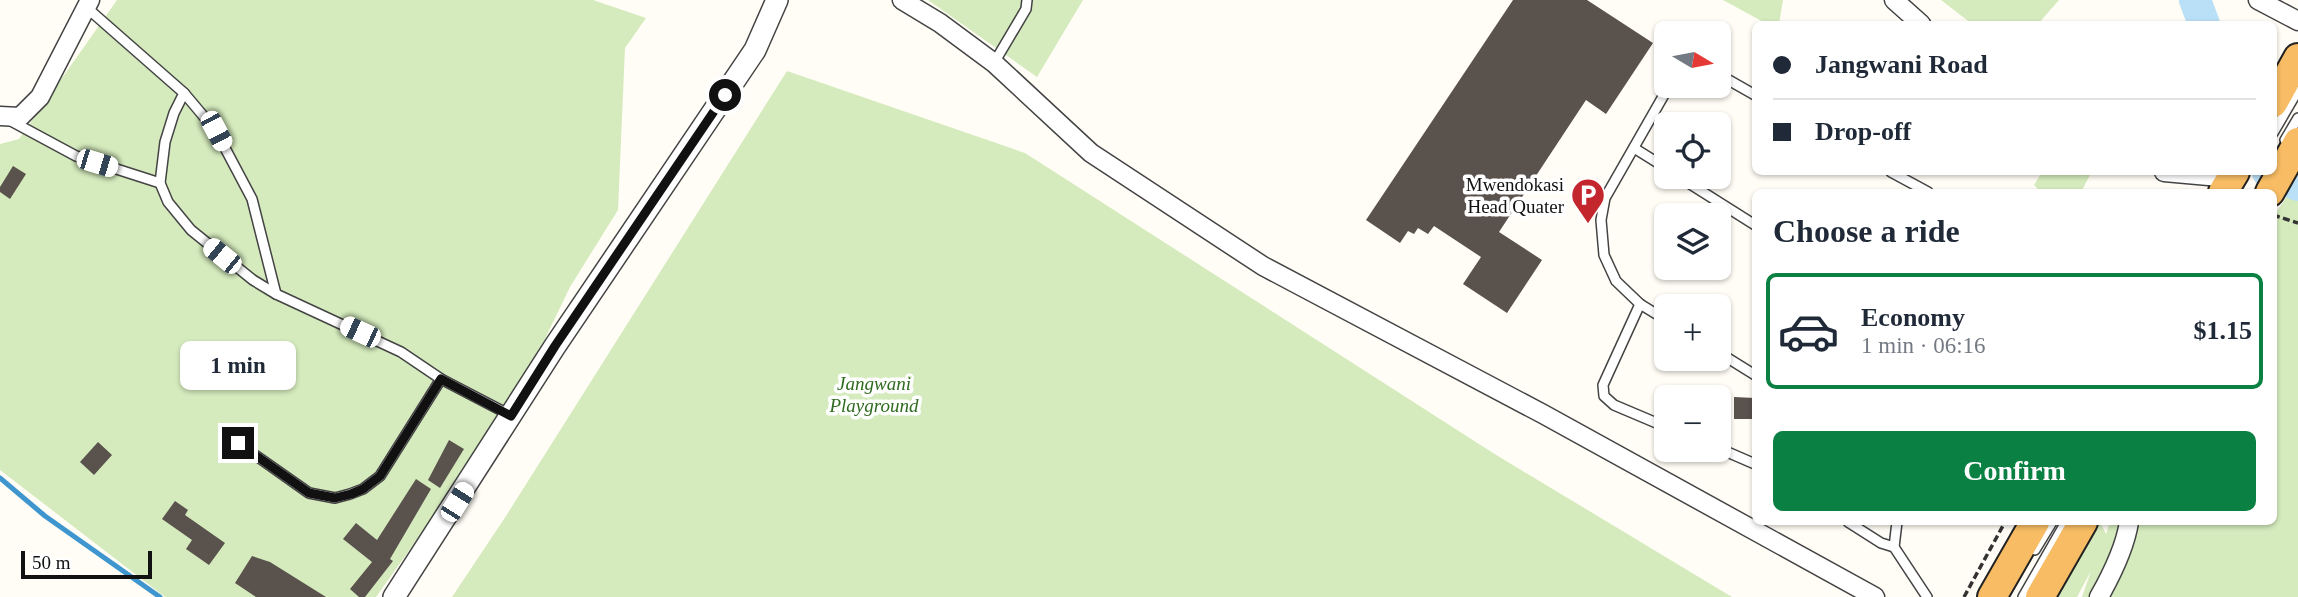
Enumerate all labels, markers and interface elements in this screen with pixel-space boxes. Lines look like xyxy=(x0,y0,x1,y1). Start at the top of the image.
north arrow xyxy=(1654,21,1731,98)
map controls xyxy=(1654,21,1731,462)
text: Jangwani Road xyxy=(1815,50,1988,79)
route start xyxy=(709,79,741,111)
car xyxy=(197,108,236,154)
button: locate xyxy=(1654,112,1731,189)
text: Drop-off xyxy=(1815,117,1911,146)
car xyxy=(74,147,121,179)
place label: Mwendokasi Head Quater xyxy=(1466,174,1565,217)
parking icon: Mwendokasi Head Quater xyxy=(1569,176,1607,225)
button: layers xyxy=(1654,203,1731,280)
text: Choose a ride xyxy=(1773,213,1960,249)
car xyxy=(200,235,245,277)
button: + xyxy=(1654,294,1731,371)
icon: car xyxy=(1777,300,1840,363)
text: Economy xyxy=(1861,303,1965,332)
car xyxy=(337,314,384,350)
text: $1.15 xyxy=(2194,316,2252,345)
text: 1 min · 06:16 xyxy=(1861,333,1986,358)
callout: 1 min xyxy=(180,342,296,390)
text: 1 min xyxy=(210,353,266,378)
park label: Jangwani Playground xyxy=(828,373,919,416)
button: − xyxy=(1654,385,1731,462)
route end xyxy=(222,427,254,459)
button: Confirm xyxy=(1773,431,2256,511)
car xyxy=(437,479,478,525)
scale bar xyxy=(21,548,152,580)
text: 50 m xyxy=(32,552,71,573)

